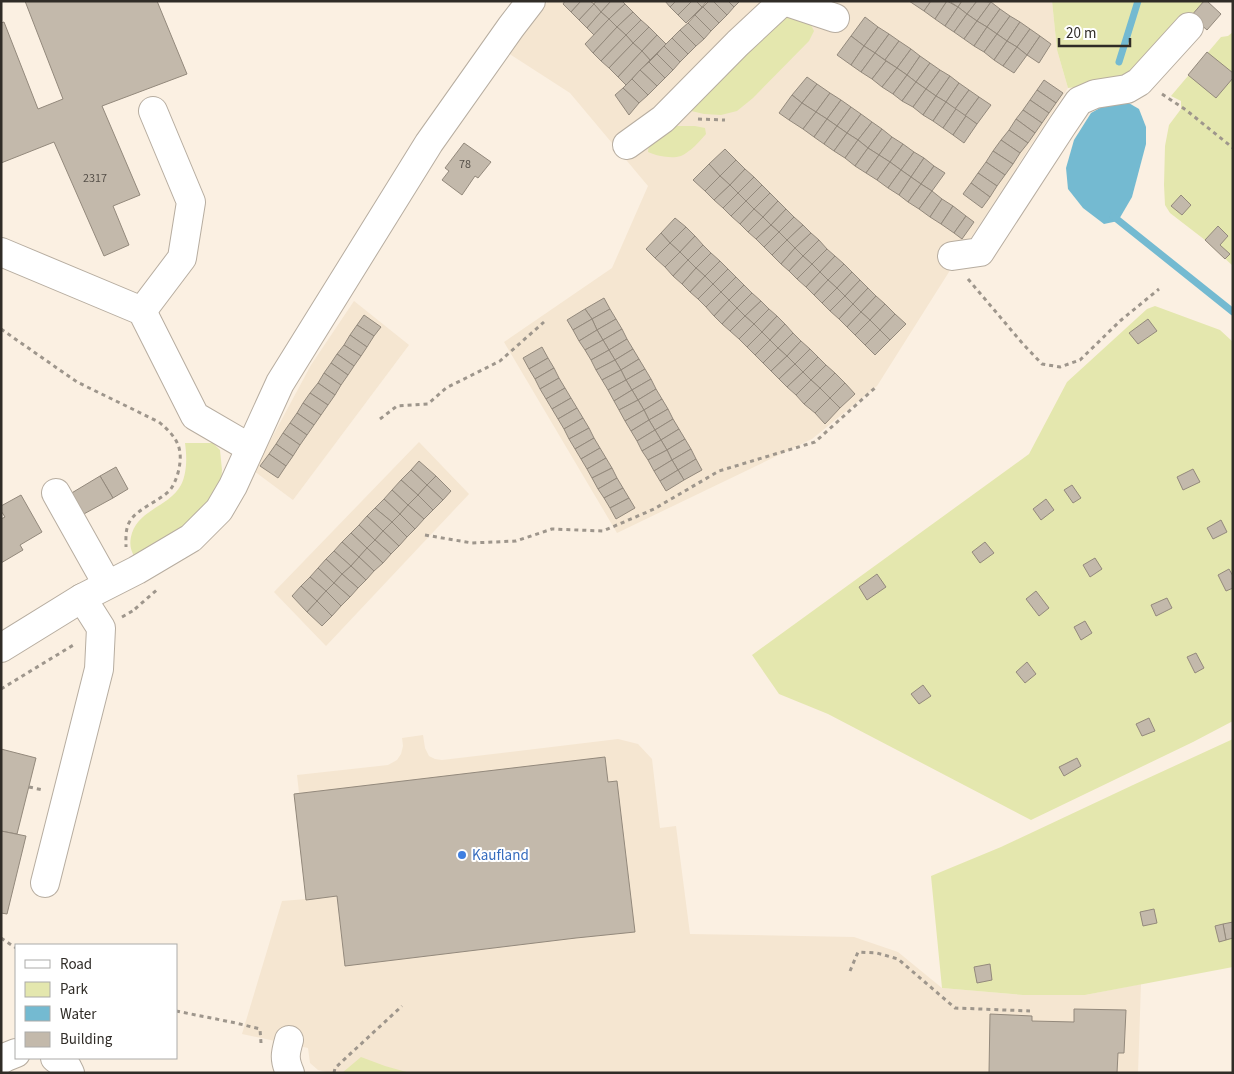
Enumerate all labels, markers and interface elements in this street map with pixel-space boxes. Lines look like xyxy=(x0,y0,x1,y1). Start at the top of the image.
scale bar xyxy=(1059,15,1130,47)
text: 20 m xyxy=(1066,23,1096,44)
house number: 78 xyxy=(459,156,471,173)
house number: 2317 xyxy=(83,170,107,187)
place label: Kaufland xyxy=(472,845,529,866)
marker: Kaufland xyxy=(456,849,468,861)
legend xyxy=(15,944,178,1059)
text: Road xyxy=(60,954,92,975)
text: Park xyxy=(60,979,89,1000)
text: Water xyxy=(60,1004,97,1025)
text: Building xyxy=(60,1029,113,1050)

